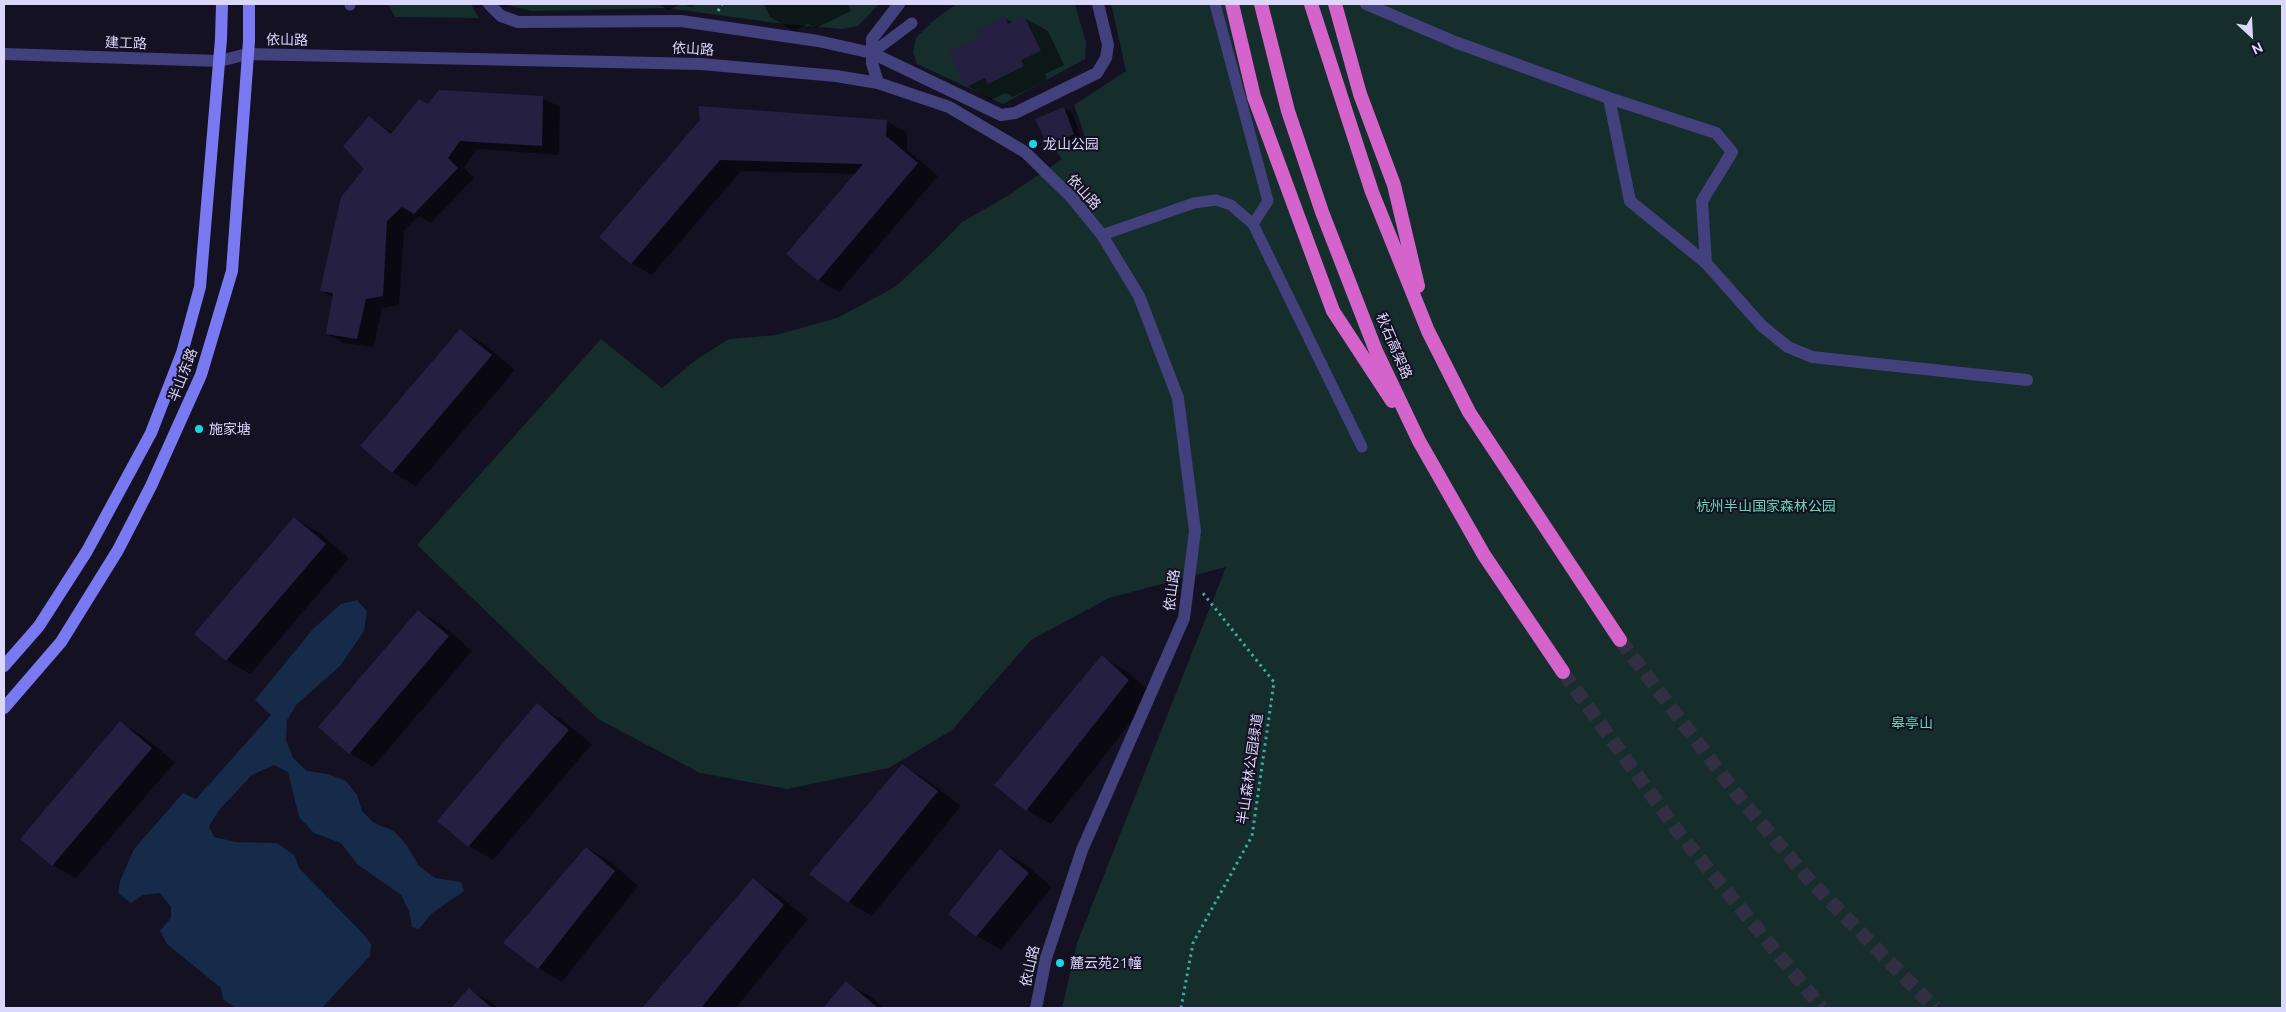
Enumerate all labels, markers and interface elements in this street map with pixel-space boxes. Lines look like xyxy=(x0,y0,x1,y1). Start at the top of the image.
north arrow xyxy=(2226,10,2276,60)
street label: 依山路 xyxy=(266,31,308,49)
street label: 建工路 xyxy=(105,34,147,52)
text: N xyxy=(2249,39,2265,58)
street label: 依山路 xyxy=(672,40,714,58)
place label: 龙山公园 xyxy=(1043,136,1099,152)
marker: 龙山公园 xyxy=(1027,138,1039,150)
street label: 依山路 xyxy=(1064,171,1104,213)
street label: 秋石高架路 xyxy=(1373,311,1415,381)
street label: 半山东路 xyxy=(165,346,201,404)
place label: 施家塘 xyxy=(209,421,251,437)
marker: 施家塘 xyxy=(193,423,205,435)
park label: 杭州半山国家森林公园 xyxy=(1696,498,1836,514)
street label: 依山路 xyxy=(1161,568,1183,612)
street label: 半山森林公园绿道 xyxy=(1234,712,1266,826)
park label: 皋亭山 xyxy=(1891,715,1933,731)
street label: 依山路 xyxy=(1017,944,1043,988)
place label: 麓云苑21幢 xyxy=(1070,955,1142,971)
marker: 麓云苑21幢 xyxy=(1054,957,1066,969)

